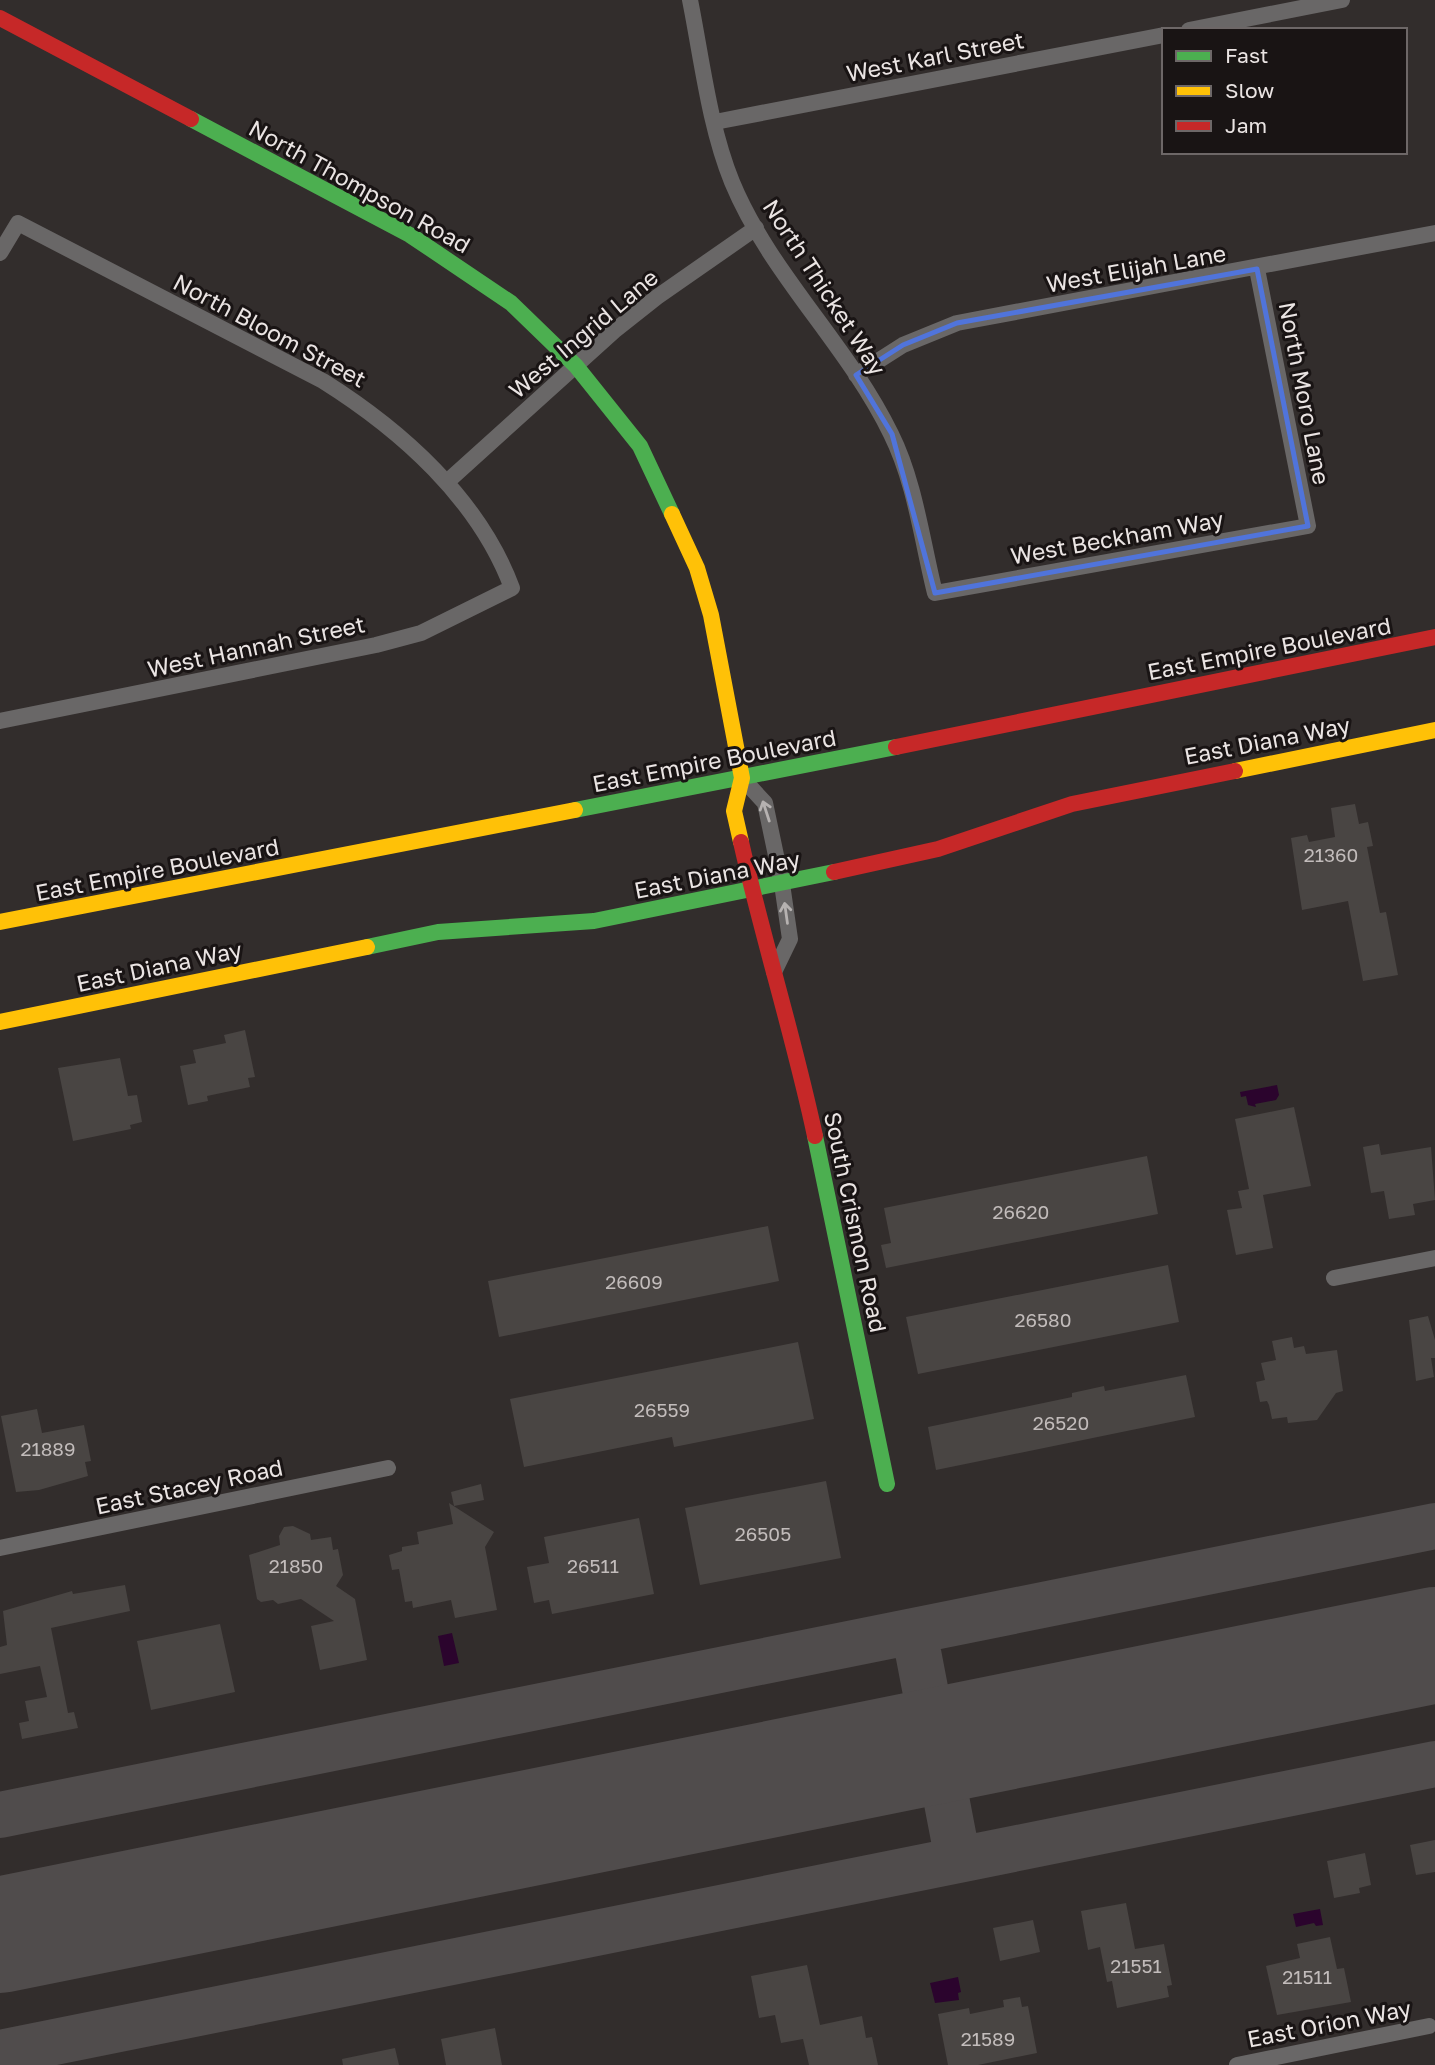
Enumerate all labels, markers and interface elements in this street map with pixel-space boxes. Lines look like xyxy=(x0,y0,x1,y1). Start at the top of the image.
street label: West Karl Street xyxy=(844,25,1026,87)
legend xyxy=(1162,28,1407,154)
text: Fast xyxy=(1225,42,1268,68)
text: Slow xyxy=(1225,77,1274,103)
text: Jam xyxy=(1225,112,1267,138)
street label: North Thompson Road xyxy=(244,113,476,259)
street label: North Thicket Way xyxy=(758,194,892,380)
street label: West Elijah Lane xyxy=(1044,238,1228,298)
street label: West Ingrid Lane xyxy=(503,262,663,404)
street label: North Bloom Street xyxy=(169,267,371,393)
street label: North Moro Lane xyxy=(1274,299,1336,487)
street label: West Beckham Way xyxy=(1008,504,1226,570)
street label: West Hannah Street xyxy=(145,609,367,683)
street label: East Empire Boulevard xyxy=(1145,611,1393,685)
street label: East Diana Way xyxy=(1182,710,1353,770)
street label: East Empire Boulevard xyxy=(590,723,838,797)
one-way arrow xyxy=(759,801,772,823)
street label: East Empire Boulevard xyxy=(33,832,281,906)
house number: 21360 xyxy=(1304,843,1358,866)
street label: East Diana Way xyxy=(632,844,803,904)
one-way arrow xyxy=(779,902,792,925)
street label: East Diana Way xyxy=(74,935,245,997)
street label: South Crismon Road xyxy=(819,1109,893,1335)
house number: 26620 xyxy=(993,1200,1049,1223)
house number: 26609 xyxy=(605,1270,663,1293)
house number: 26580 xyxy=(1015,1308,1071,1331)
house number: 26559 xyxy=(634,1398,690,1421)
house number: 26520 xyxy=(1033,1411,1089,1434)
house number: 21889 xyxy=(21,1437,75,1460)
street label: East Stacey Road xyxy=(93,1452,285,1520)
house number: 26505 xyxy=(735,1522,791,1545)
house number: 21850 xyxy=(269,1554,323,1577)
house number: 26511 xyxy=(567,1554,619,1577)
house number: 21551 xyxy=(1110,1954,1162,1977)
house number: 21511 xyxy=(1282,1965,1332,1988)
street label: East Orion Way xyxy=(1245,1993,1413,2053)
house number: 21589 xyxy=(961,2027,1015,2050)

